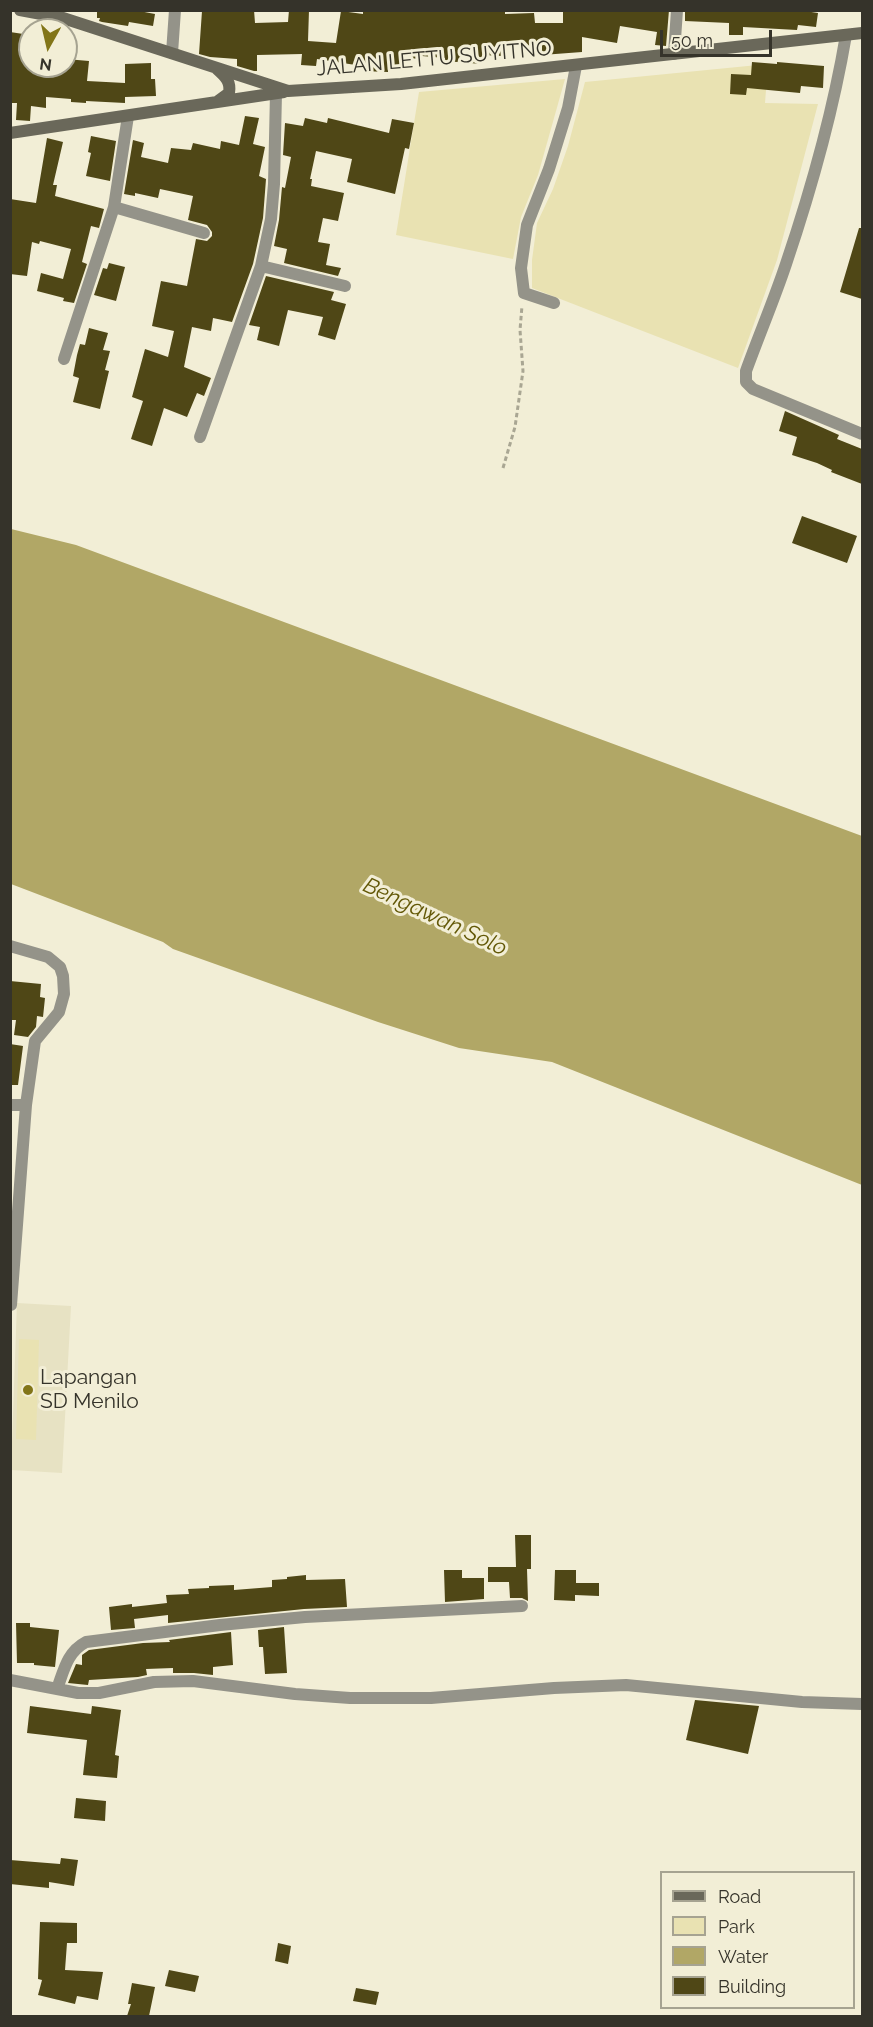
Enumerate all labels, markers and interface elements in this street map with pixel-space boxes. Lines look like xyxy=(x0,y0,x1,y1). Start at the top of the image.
north arrow xyxy=(18,18,78,78)
scale bar xyxy=(663,18,776,56)
text: 50 m xyxy=(671,30,713,51)
street label: JALAN LETTU SUYITNO xyxy=(315,36,553,82)
text: N xyxy=(38,54,53,75)
water label: Bengawan Solo xyxy=(359,872,511,962)
place label: Lapangan SD Menilo xyxy=(40,1365,139,1415)
marker: Lapangan SD Menilo xyxy=(21,1383,35,1397)
legend xyxy=(660,1871,855,2009)
text: Road xyxy=(718,1886,761,1907)
text: Park xyxy=(718,1916,755,1937)
text: Water xyxy=(718,1946,768,1967)
text: Building xyxy=(718,1976,786,1997)

